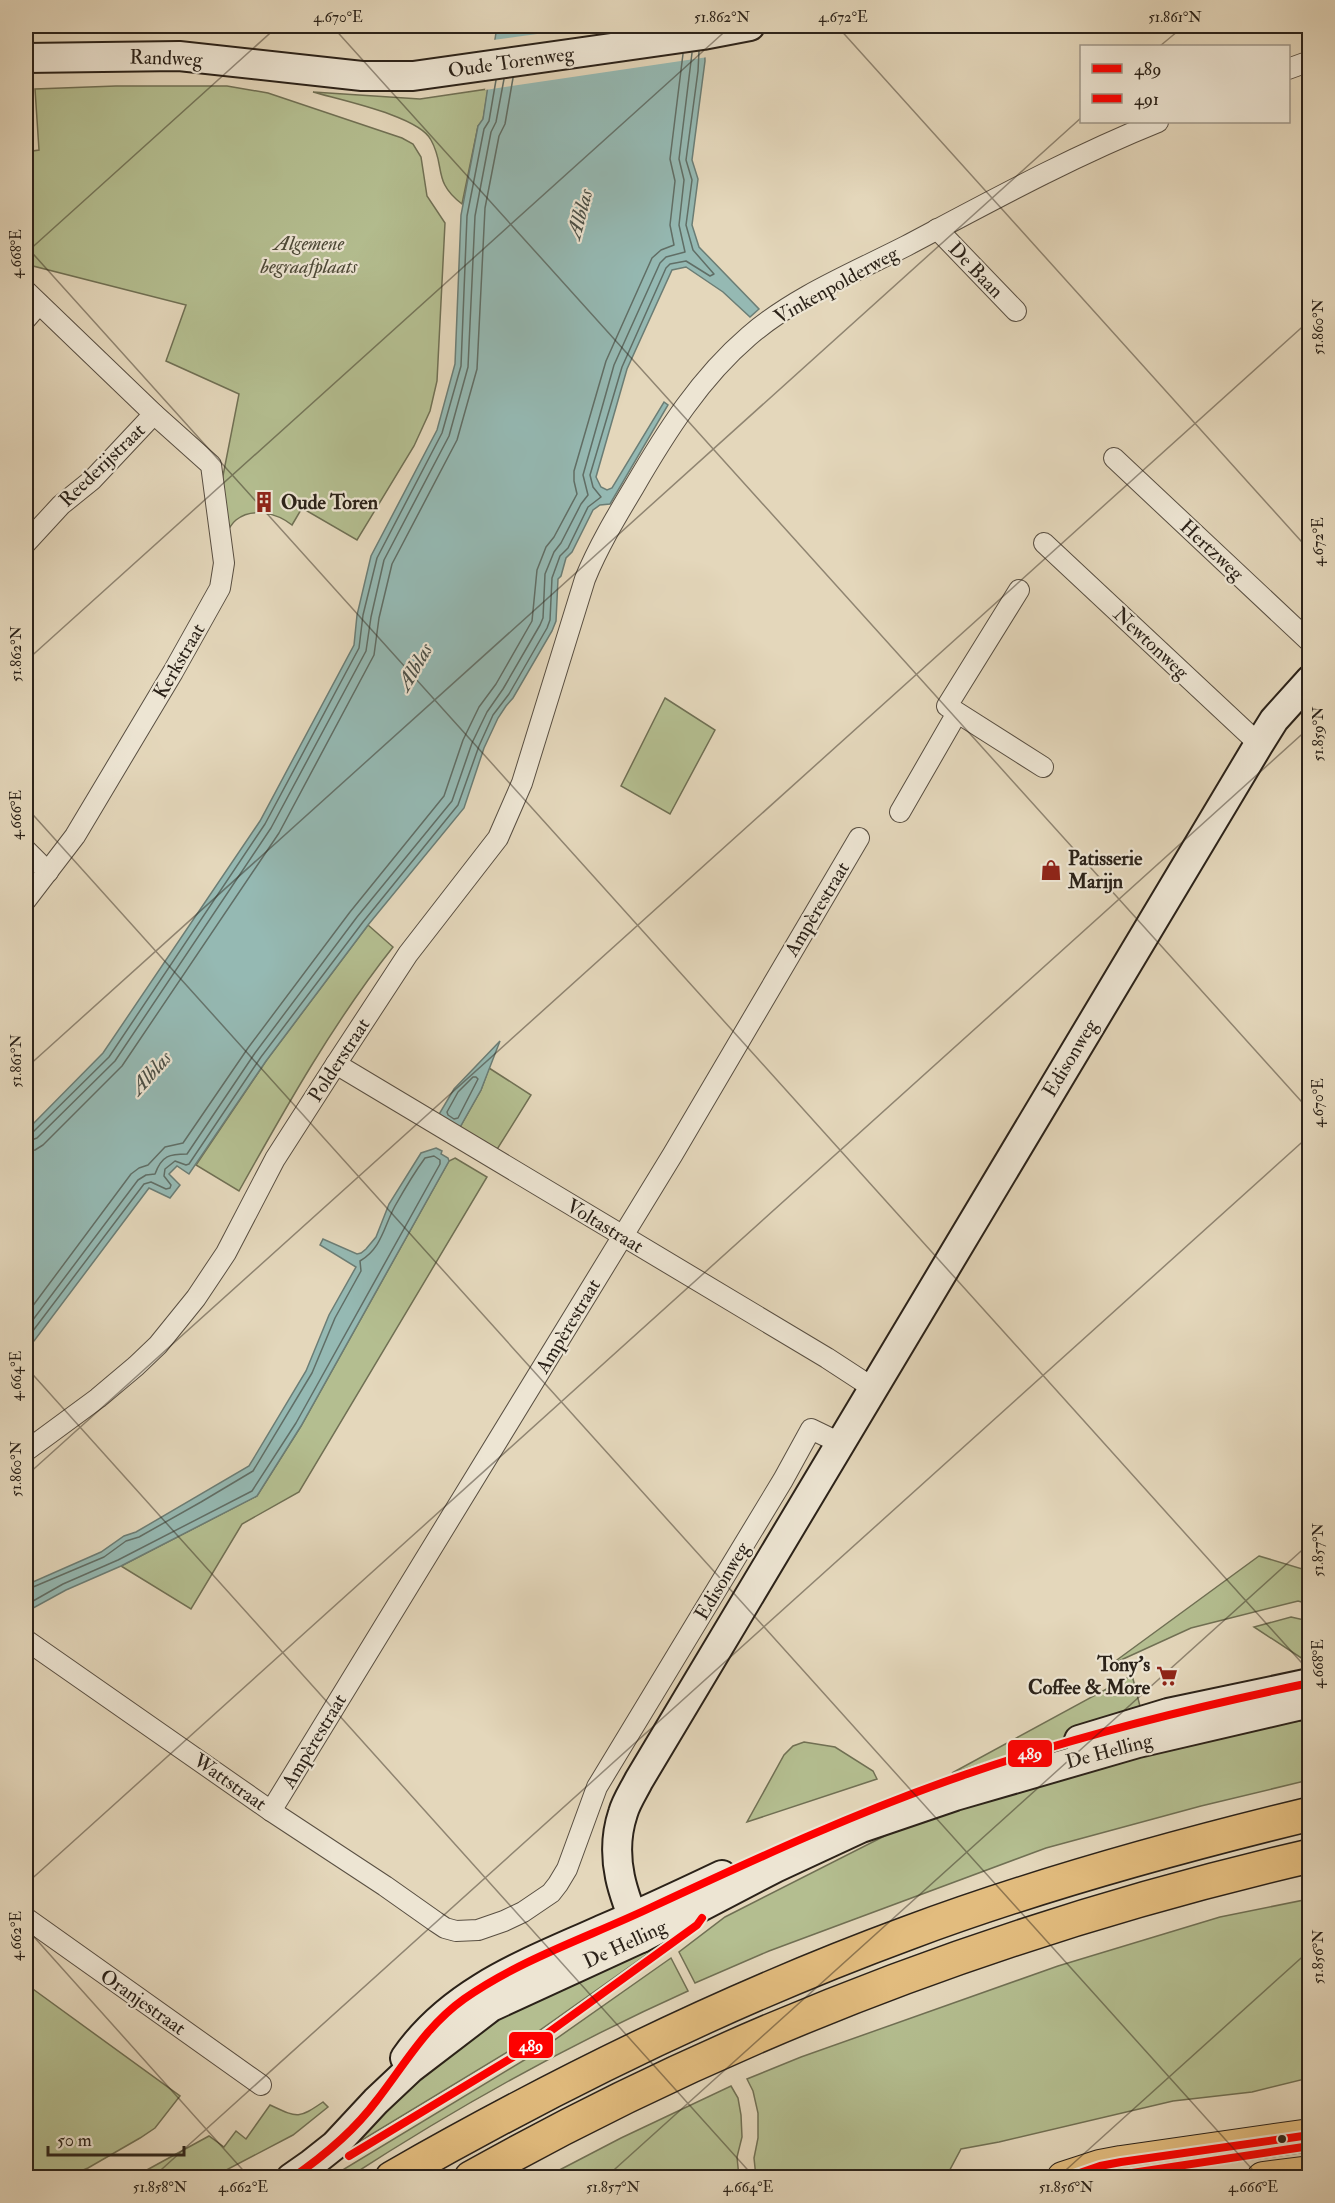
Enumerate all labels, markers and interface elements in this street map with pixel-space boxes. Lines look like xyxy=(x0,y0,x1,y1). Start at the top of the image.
text: 4.670°E xyxy=(313,8,363,27)
text: 51.862°N xyxy=(694,8,750,27)
text: 4.672°E xyxy=(818,8,868,27)
text: 51.861°N xyxy=(1148,8,1202,27)
street label: Oude Torenweg xyxy=(446,41,577,83)
street label: Randweg xyxy=(129,44,204,72)
legend xyxy=(1080,45,1290,123)
text: 489 xyxy=(1134,58,1161,81)
text: 491 xyxy=(1134,88,1159,111)
water label: Alblas xyxy=(560,185,600,244)
text: 4.668°E xyxy=(7,229,26,279)
park label: Algemene begraafplaats xyxy=(260,231,358,279)
street label: De Baan xyxy=(943,237,1009,303)
street label: Vinkenpolderweg xyxy=(769,240,904,330)
text: 51.860°N xyxy=(1309,299,1328,355)
street label: Reederijstraat xyxy=(54,417,151,512)
building icon: Oude Toren xyxy=(252,490,276,514)
place label: Oude Toren xyxy=(281,490,379,515)
street label: Hertzweg xyxy=(1175,514,1250,587)
text: 4.672°E xyxy=(1309,517,1328,567)
street label: Newtonweg xyxy=(1108,602,1195,685)
street label: Kerkstraat xyxy=(148,619,211,703)
text: 51.862°N xyxy=(7,626,26,682)
water label: Alblas xyxy=(390,637,440,697)
text: 51.859°N xyxy=(1309,706,1328,761)
text: 4.666°E xyxy=(7,790,26,840)
place label: Patisserie Marijn xyxy=(1067,846,1143,894)
street label: Ampèrestraat xyxy=(778,857,856,962)
shop icon: Patisserie Marijn xyxy=(1039,858,1063,882)
street label: Polderstraat xyxy=(303,1013,376,1107)
street label: Edisonweg xyxy=(1037,1013,1104,1102)
text: 51.861°N xyxy=(7,1034,26,1088)
water label: Alblas xyxy=(123,1044,179,1102)
text: 4.670°E xyxy=(1309,1078,1328,1128)
street label: Voltastraat xyxy=(562,1193,648,1259)
street label: Ampèrestraat xyxy=(529,1274,607,1379)
text: 4.664°E xyxy=(7,1351,26,1401)
text: 51.860°N xyxy=(7,1441,26,1497)
text: 51.857°N xyxy=(1309,1522,1328,1577)
street label: Edisonweg xyxy=(689,1536,756,1625)
text: 4.668°E xyxy=(1309,1639,1328,1689)
place label: Tony's Coffee & More xyxy=(1028,1652,1151,1700)
supermarket icon: Tony's Coffee & More xyxy=(1155,1664,1179,1688)
street label: Ampèrestraat xyxy=(275,1689,353,1794)
street label: De Helling xyxy=(1063,1727,1156,1775)
line badge: 489 xyxy=(1007,1739,1053,1768)
text: 489 xyxy=(1017,1744,1042,1764)
street label: Wattstraat xyxy=(188,1747,272,1816)
text: 4.662°E xyxy=(7,1911,26,1961)
street label: De Helling xyxy=(579,1913,672,1974)
text: 51.856°N xyxy=(1309,1929,1328,1984)
street label: Oranjestraat xyxy=(95,1963,191,2041)
line badge: 489 xyxy=(508,2031,554,2059)
text: 489 xyxy=(518,2036,543,2056)
scale bar xyxy=(48,2119,184,2157)
text: 50 m xyxy=(57,2129,92,2152)
unlabelled marker xyxy=(1276,2133,1288,2145)
text: 51.858°N xyxy=(133,2178,188,2197)
text: 4.662°E xyxy=(218,2178,268,2197)
text: 51.857°N xyxy=(586,2178,641,2197)
text: 4.664°E xyxy=(723,2178,773,2197)
text: 51.856°N xyxy=(1039,2178,1094,2197)
text: 4.666°E xyxy=(1228,2178,1278,2197)

